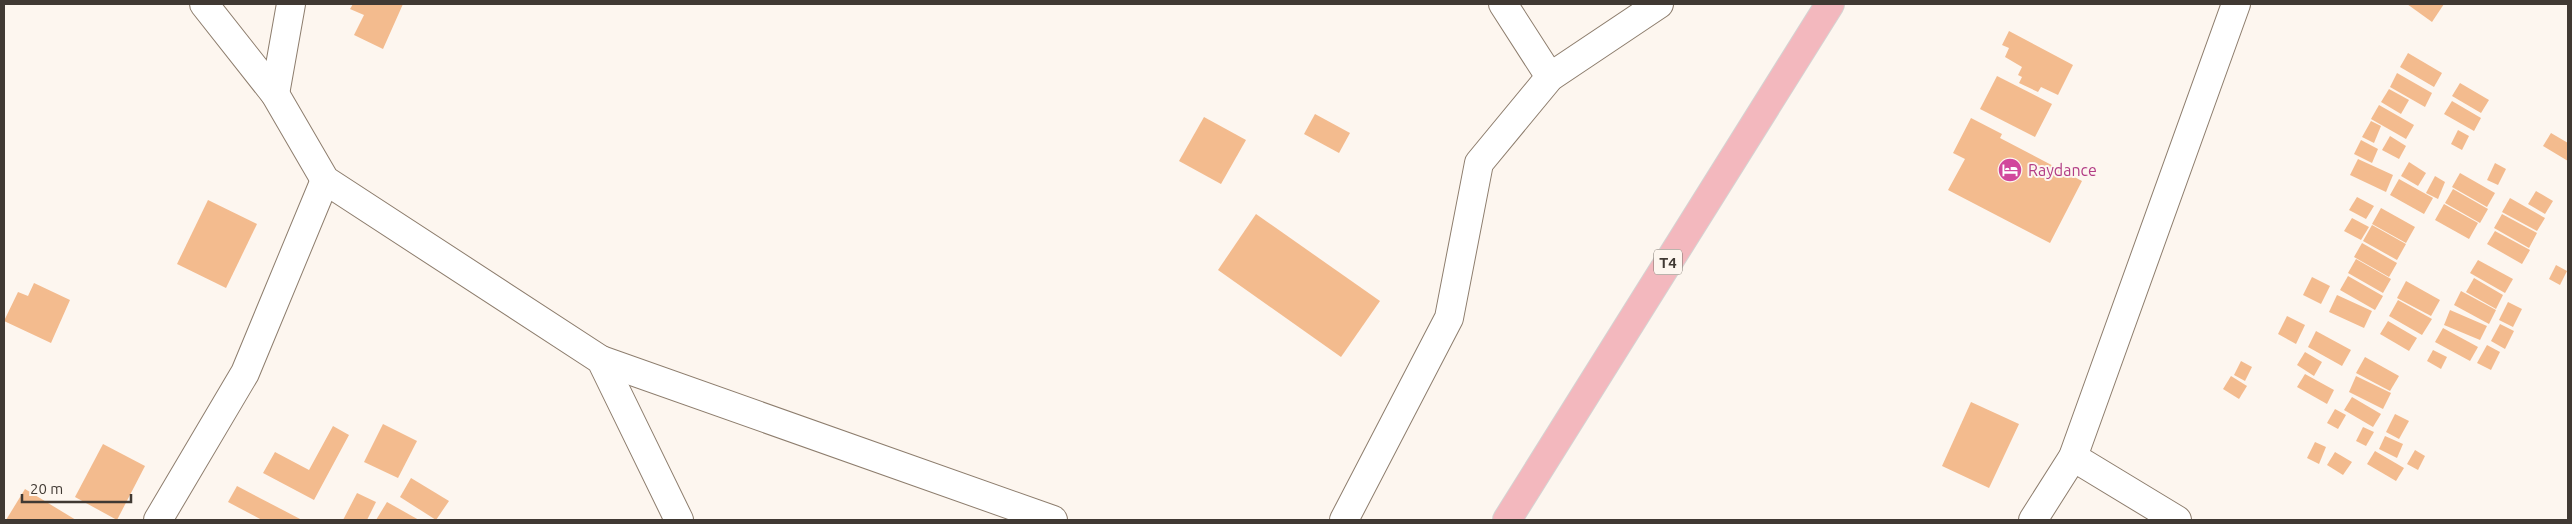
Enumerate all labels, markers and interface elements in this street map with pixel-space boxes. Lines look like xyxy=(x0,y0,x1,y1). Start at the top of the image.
hotel icon: Raydance xyxy=(1997,157,2023,183)
place label: Raydance xyxy=(2028,161,2097,179)
road number: T4 xyxy=(1654,250,1682,274)
scale bar xyxy=(22,472,131,504)
text: 20 m xyxy=(30,480,63,497)

